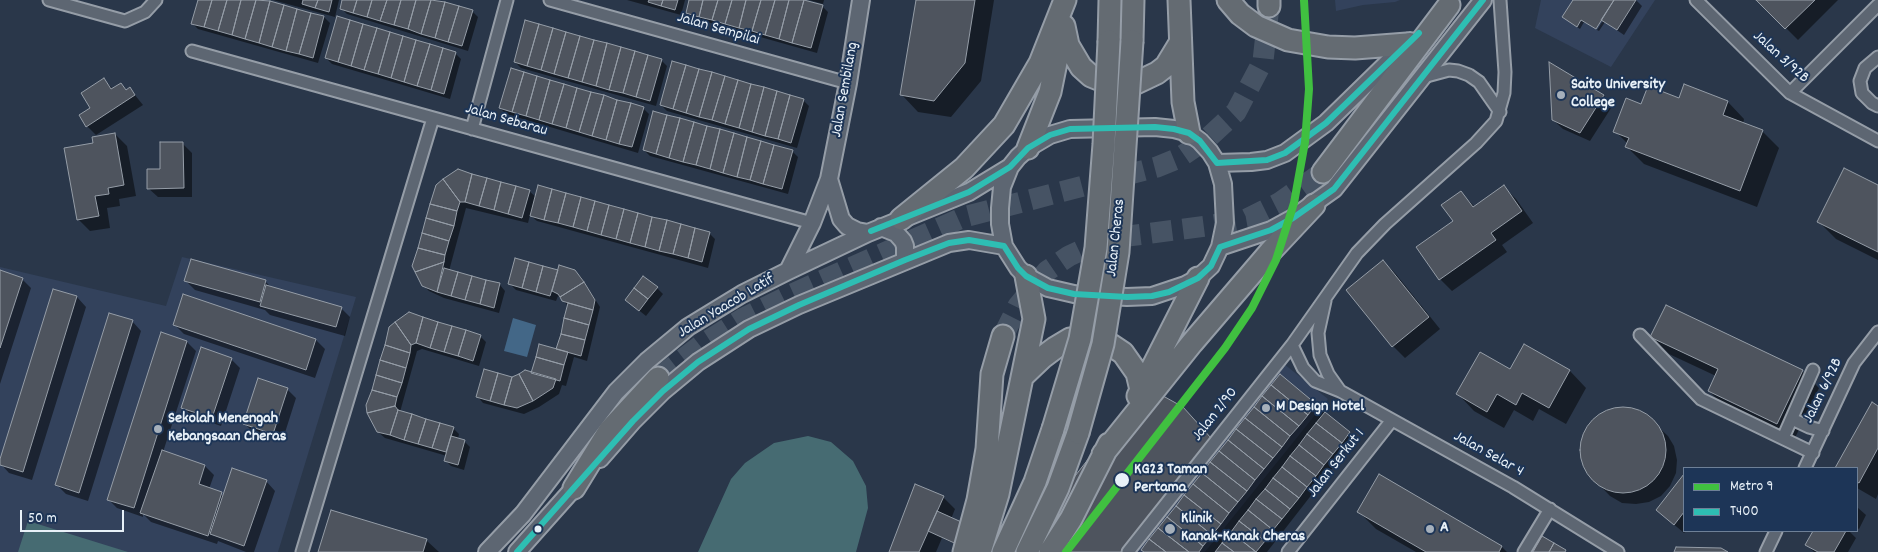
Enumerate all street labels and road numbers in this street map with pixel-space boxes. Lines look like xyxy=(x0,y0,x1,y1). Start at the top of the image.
street label: Jalan Sempilai xyxy=(674,9,762,51)
street label: Jalan 3/92B xyxy=(1748,28,1812,88)
street label: Jalan Sembilang xyxy=(828,41,864,139)
street label: Jalan Sebarau xyxy=(463,100,549,142)
street label: Jalan Cheras xyxy=(1103,198,1131,278)
street label: Jalan Yaacob Latif xyxy=(675,271,779,343)
street label: Jalan 6/92B xyxy=(1800,355,1848,427)
street label: Jalan 2/90 xyxy=(1189,384,1243,446)
street label: Jalan Serkut 1 xyxy=(1304,426,1370,502)
street label: Jalan Selar 4 xyxy=(1450,428,1526,482)

